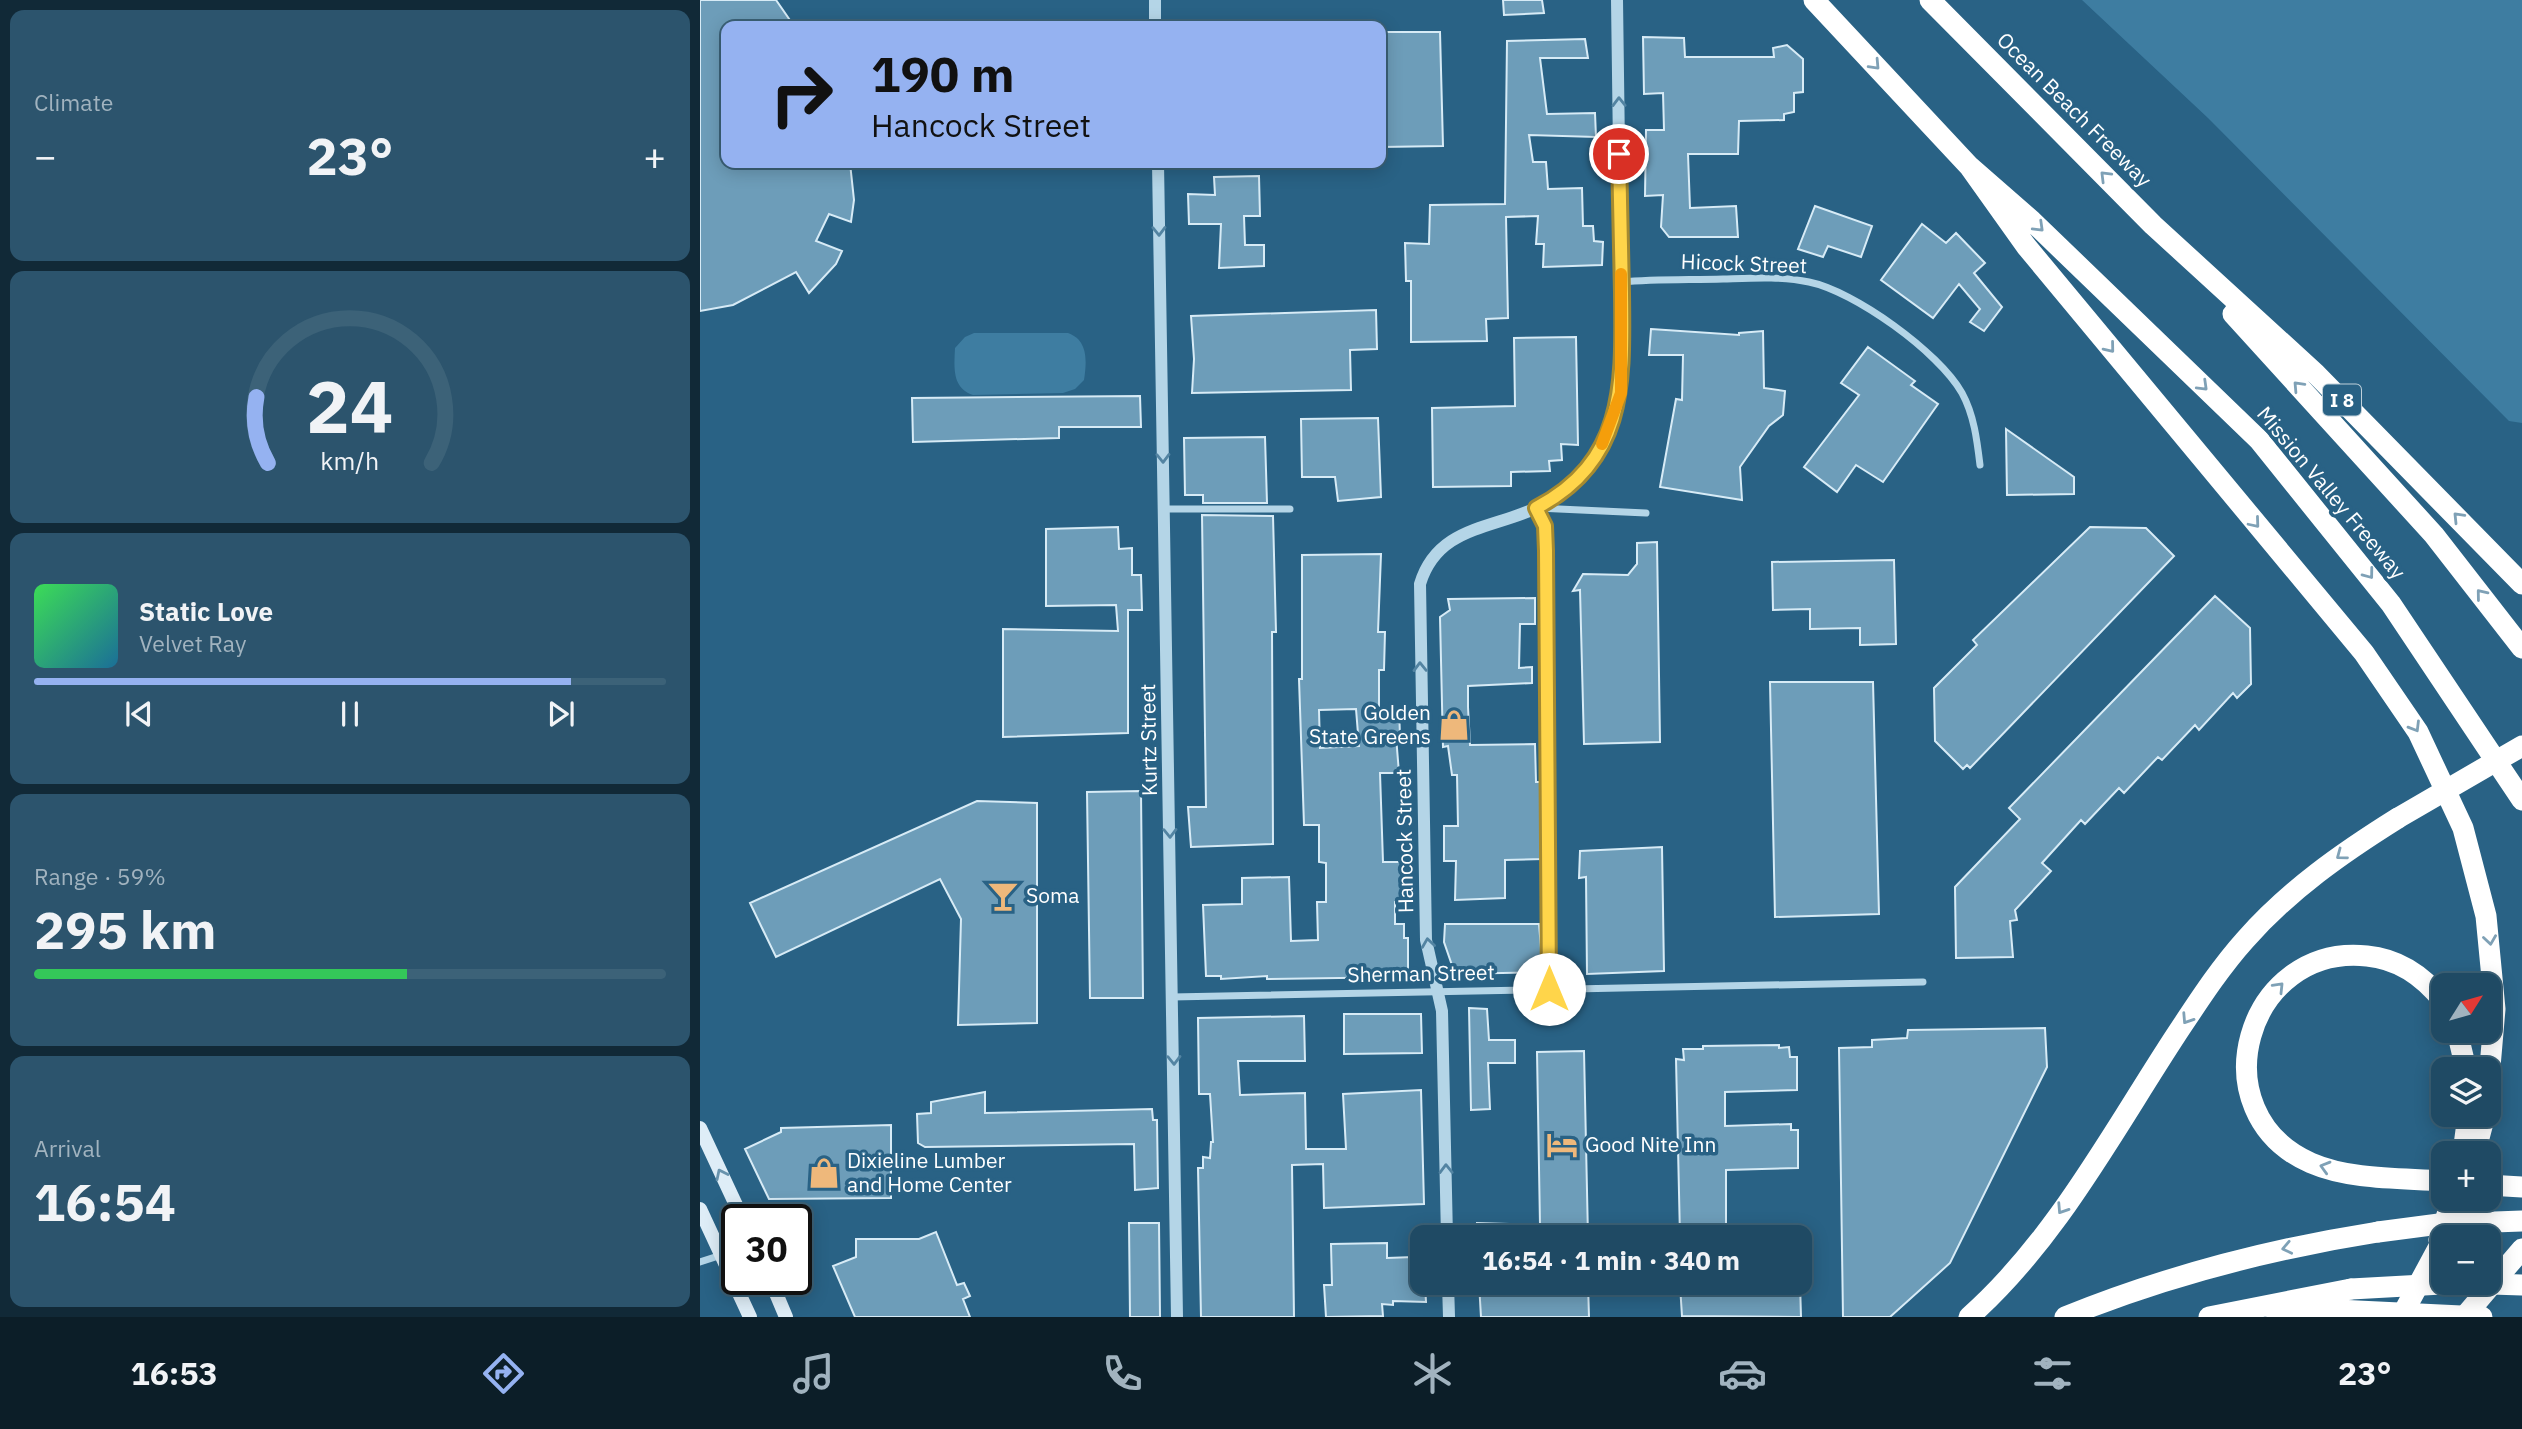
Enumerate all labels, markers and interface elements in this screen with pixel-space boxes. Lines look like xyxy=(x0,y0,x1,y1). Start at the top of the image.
street label: Ocean Beach Freeway xyxy=(1991,26,2159,193)
text: 190 m xyxy=(871,42,1015,105)
icon: right xyxy=(756,49,847,140)
one-way arrow xyxy=(1866,56,1879,69)
text: Climate xyxy=(34,87,113,117)
one-way arrow xyxy=(1611,96,1626,107)
text: Hancock Street xyxy=(871,104,1091,146)
text: 23° xyxy=(307,122,393,189)
pin xyxy=(1589,124,1649,184)
text: − xyxy=(34,131,57,180)
text: + xyxy=(643,131,666,180)
icon: arrive xyxy=(1600,135,1638,173)
one-way arrow xyxy=(2100,172,2113,185)
one-way arrow xyxy=(2031,219,2044,232)
one-way arrow xyxy=(1152,226,1167,237)
street label: Hicock Street xyxy=(1680,247,1808,279)
one-way arrow xyxy=(2101,340,2114,353)
text: 24 xyxy=(306,359,394,454)
one-way arrow xyxy=(2194,377,2207,390)
one-way arrow xyxy=(2294,381,2306,394)
road number: I 8 xyxy=(2323,384,2361,416)
street label: Mission Valley Freeway xyxy=(2251,400,2413,585)
text: km/h xyxy=(321,444,379,477)
one-way arrow xyxy=(1155,454,1171,464)
one-way arrow xyxy=(2453,512,2466,525)
one-way arrow xyxy=(2247,515,2259,528)
one-way arrow xyxy=(2360,566,2373,579)
one-way arrow xyxy=(2476,589,2489,601)
text: Static Love xyxy=(139,594,273,628)
text: Velvet Ray xyxy=(139,628,246,658)
one-way arrow xyxy=(1412,661,1428,672)
street label: Kurtz Street xyxy=(1133,684,1163,797)
icon: previous xyxy=(120,695,158,733)
icon: pause xyxy=(331,695,369,733)
icon: next xyxy=(542,695,580,733)
place label: Golden State Greens xyxy=(1309,698,1431,750)
shop icon: Golden State Greens xyxy=(1437,708,1471,742)
one-way arrow xyxy=(2407,719,2420,732)
street label: Hancock Street xyxy=(1389,769,1419,913)
one-way arrow xyxy=(1162,828,1177,839)
one-way arrow xyxy=(2336,846,2349,859)
text: Range · 59% xyxy=(34,861,166,891)
bar icon: Soma xyxy=(986,879,1020,913)
place label: Soma xyxy=(1026,881,1080,909)
text: 295 km xyxy=(34,896,216,963)
one-way arrow xyxy=(2482,934,2497,946)
one-way arrow xyxy=(1421,937,1436,949)
position arrow xyxy=(1512,952,1586,1026)
street label: Sherman Street xyxy=(1347,958,1495,988)
north arrow xyxy=(2431,973,2501,1043)
map controls xyxy=(2431,973,2501,1295)
one-way arrow xyxy=(2271,982,2284,995)
one-way arrow xyxy=(2182,1012,2195,1025)
one-way arrow xyxy=(1166,1055,1181,1066)
button: layers xyxy=(2431,1057,2501,1127)
hotel icon: Good Nite Inn xyxy=(1545,1128,1579,1162)
place label: Good Nite Inn xyxy=(1585,1130,1716,1158)
text: Arrival xyxy=(34,1133,101,1163)
button: + xyxy=(2431,1141,2501,1211)
place label: Dixieline Lumber and Home Center xyxy=(847,1146,1012,1198)
shop icon: Dixieline Lumber and Home Center xyxy=(807,1156,841,1190)
one-way arrow xyxy=(2319,1161,2331,1176)
one-way arrow xyxy=(1438,1163,1453,1174)
text: 16:54 xyxy=(34,1168,176,1235)
one-way arrow xyxy=(716,1169,730,1181)
one-way arrow xyxy=(2057,1202,2070,1215)
speed limit sign: 30 xyxy=(721,1204,812,1295)
button: − xyxy=(2431,1225,2501,1295)
one-way arrow xyxy=(2281,1240,2293,1255)
text: 16:54 · 1 min · 340 m xyxy=(1482,1243,1740,1277)
icon: directions xyxy=(479,1349,528,1398)
icon: music xyxy=(789,1349,838,1398)
icon: phone xyxy=(1098,1349,1147,1398)
icon: climate xyxy=(1408,1349,1457,1398)
icon: car xyxy=(1718,1349,1767,1398)
icon: filters xyxy=(2028,1349,2077,1398)
text: 16:53 xyxy=(130,1352,218,1394)
text: 23° xyxy=(2338,1352,2392,1394)

